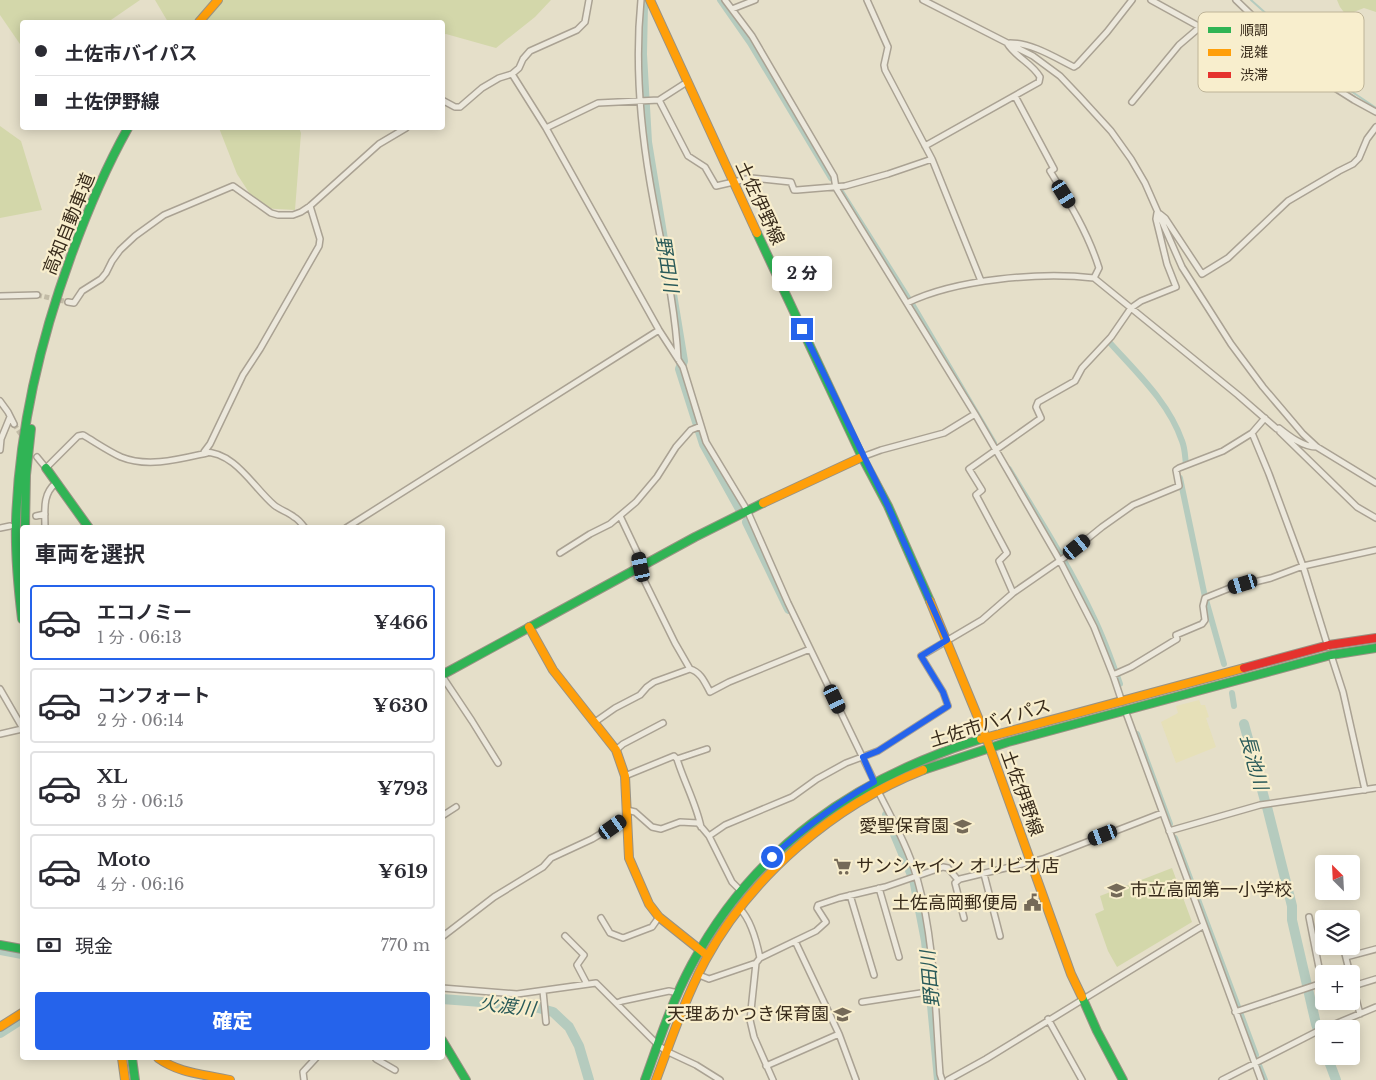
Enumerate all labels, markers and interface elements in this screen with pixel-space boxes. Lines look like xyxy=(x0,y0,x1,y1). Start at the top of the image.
legend xyxy=(1198,12,1364,92)
text: 順調 xyxy=(1240,21,1268,39)
text: 土佐市バイパス xyxy=(65,42,198,65)
text: 混雑 xyxy=(1240,43,1268,61)
text: 渋滞 xyxy=(1240,66,1268,84)
text: 土佐伊野線 xyxy=(65,90,160,113)
street label: 土佐伊野線 xyxy=(731,158,789,248)
street label: 高知自動車道 xyxy=(39,170,99,278)
car xyxy=(1049,177,1078,211)
water label: 野田川 xyxy=(651,234,683,296)
callout: 2 分 xyxy=(772,256,832,292)
text: 2 分 xyxy=(787,263,817,283)
route end xyxy=(791,318,813,340)
car xyxy=(1060,532,1093,562)
text: 車両を選択 xyxy=(35,541,145,568)
car xyxy=(630,551,651,583)
car xyxy=(1226,572,1259,596)
icon: car xyxy=(37,600,82,645)
text: エコノミー xyxy=(97,601,192,624)
text: ¥466 xyxy=(374,611,428,634)
text: 1 分 · 06:13 xyxy=(97,627,182,647)
car xyxy=(821,682,848,716)
icon: car xyxy=(37,683,82,728)
text: コンフォート xyxy=(97,684,210,707)
text: ¥630 xyxy=(373,694,428,717)
street label: 土佐市バイパス xyxy=(927,694,1053,752)
text: 2 分 · 06:14 xyxy=(97,710,184,730)
water label: 長池川 xyxy=(1236,731,1273,794)
street label: 土佐伊野線 xyxy=(996,747,1048,839)
text: XL xyxy=(97,765,127,788)
icon: car xyxy=(37,766,82,811)
text: ¥793 xyxy=(377,777,428,800)
text: 3 分 · 06:15 xyxy=(97,791,184,811)
car xyxy=(596,812,629,842)
place label: 愛聖保育園 xyxy=(859,815,949,837)
school or university icon: 愛聖保育園 xyxy=(953,816,973,836)
car xyxy=(1086,823,1119,847)
route start xyxy=(761,846,783,868)
text: Moto xyxy=(97,848,151,871)
icon: car xyxy=(37,849,82,894)
place label: サンシャイン オリビオ店 xyxy=(856,855,1059,877)
north arrow xyxy=(1315,855,1360,900)
map controls xyxy=(1315,855,1360,1065)
supermarket icon: サンシャイン オリビオ店 xyxy=(832,856,852,876)
text: ¥619 xyxy=(378,860,428,883)
text: 4 分 · 06:16 xyxy=(97,874,184,894)
place label: 市立高岡第一小学校 xyxy=(1130,879,1292,901)
school or university icon: 市立高岡第一小学校 xyxy=(1106,880,1126,900)
place label: 土佐高岡郵便局 xyxy=(892,892,1018,914)
public building icon: 土佐高岡郵便局 xyxy=(1022,893,1042,913)
button: layers xyxy=(1315,910,1360,955)
icon: cash xyxy=(35,931,63,959)
text: 現金 xyxy=(75,935,113,958)
text: 770 m xyxy=(381,935,430,955)
water label: 野田川 xyxy=(916,948,944,1008)
button: + xyxy=(1315,965,1360,1010)
water label: 火渡川 xyxy=(477,991,539,1021)
button: 確定 xyxy=(35,992,430,1050)
place label: 天理あかつき保育園 xyxy=(667,1003,829,1025)
school or university icon: 天理あかつき保育園 xyxy=(833,1004,853,1024)
button: − xyxy=(1315,1020,1360,1065)

